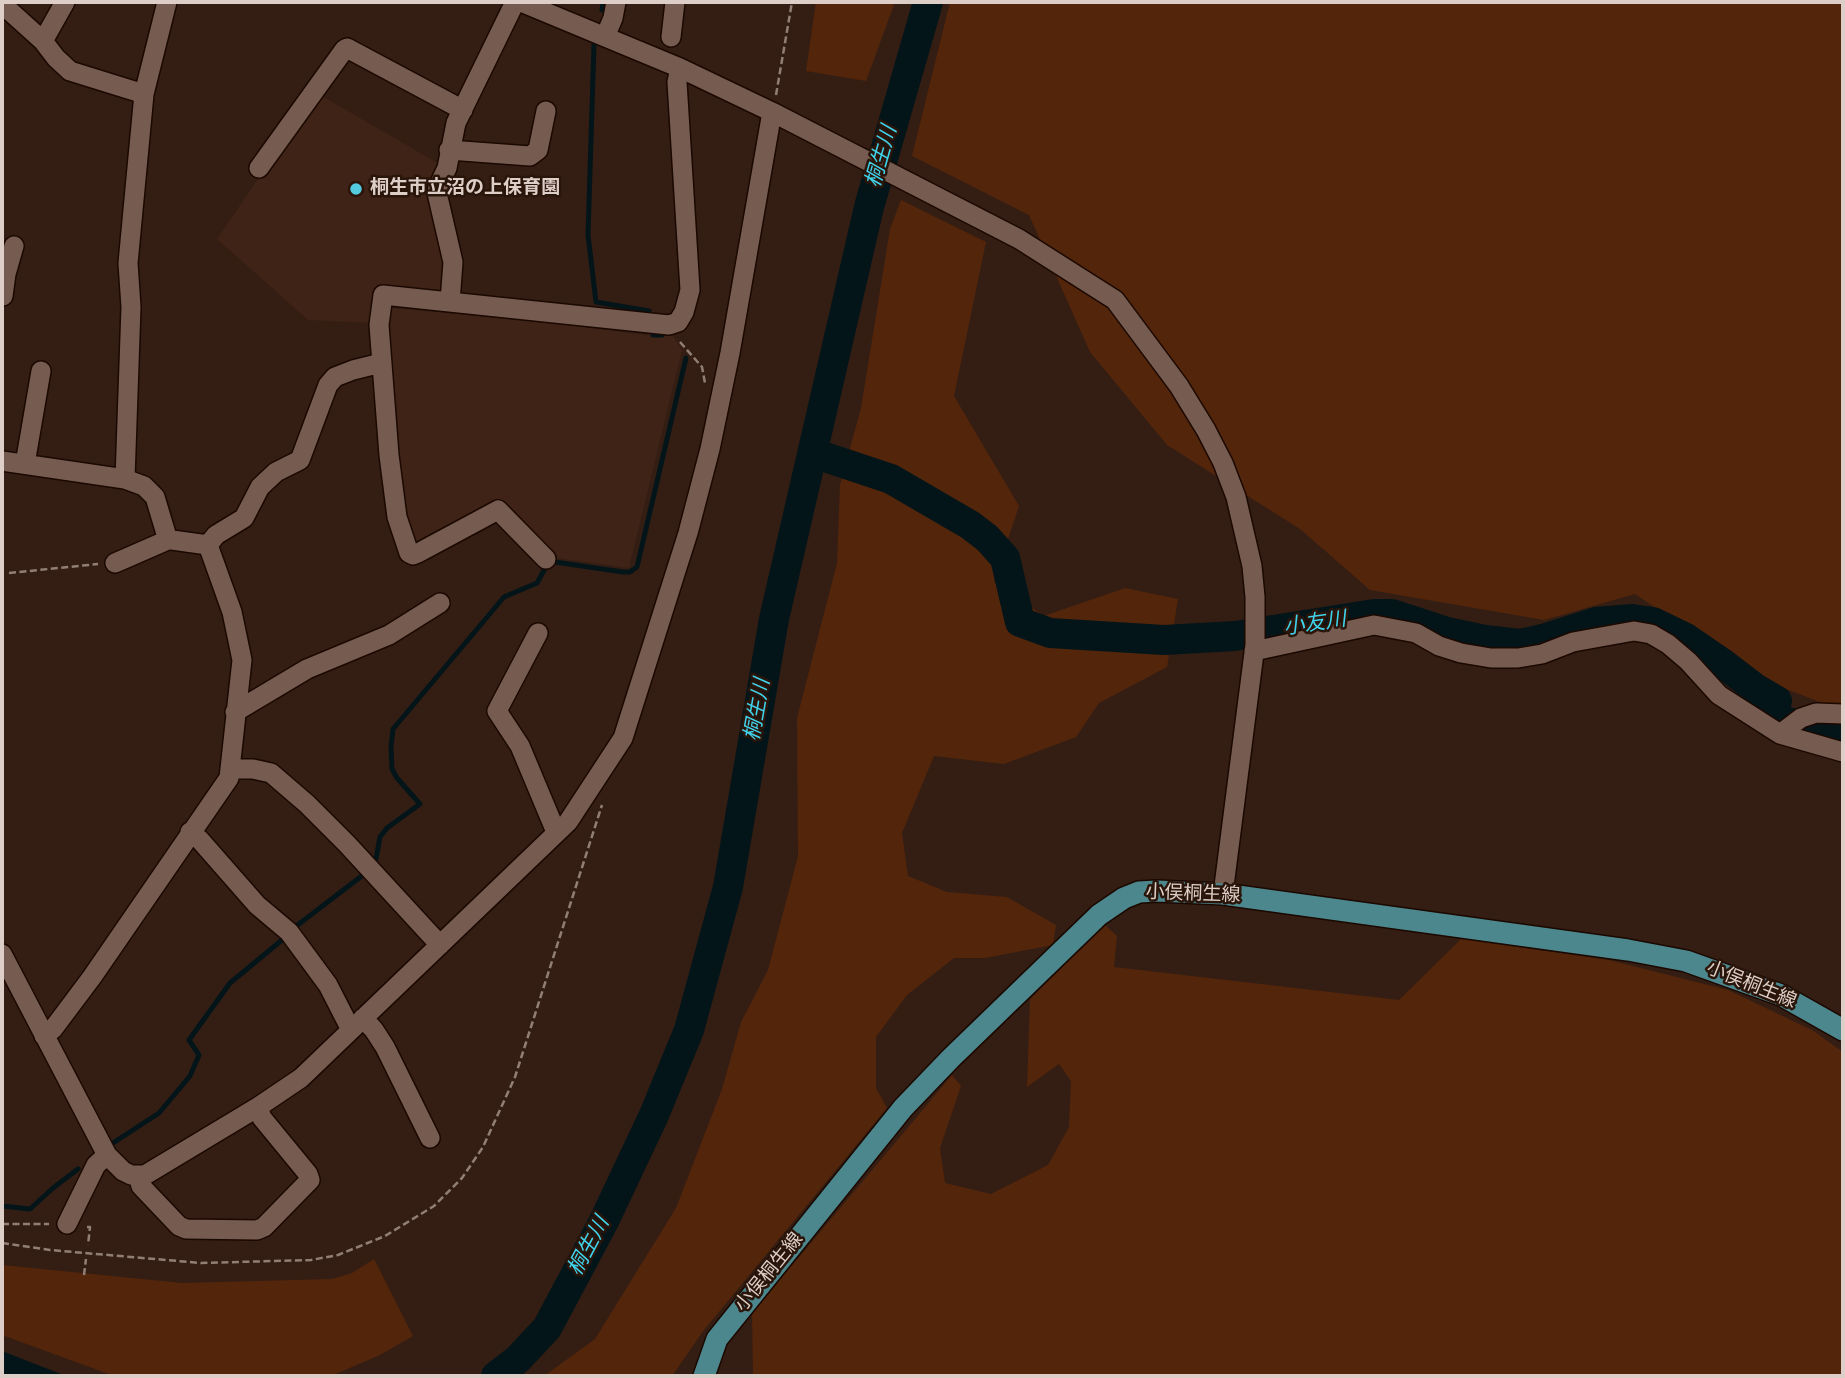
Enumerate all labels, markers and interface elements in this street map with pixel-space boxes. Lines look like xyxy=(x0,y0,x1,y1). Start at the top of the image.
water label: 桐生川 xyxy=(862,123,904,191)
place label: 桐生市立沼の上保育園 xyxy=(370,178,560,200)
marker: 桐生市立沼の上保育園 xyxy=(348,181,364,197)
water label: 小友川 xyxy=(1282,608,1348,642)
water label: 桐生川 xyxy=(741,677,777,743)
street label: 小俣桐生線 xyxy=(1145,882,1241,908)
street label: 小俣桐生線 xyxy=(1703,958,1799,1014)
water label: 桐生川 xyxy=(564,1213,616,1281)
street label: 小俣桐生線 xyxy=(731,1229,809,1317)

